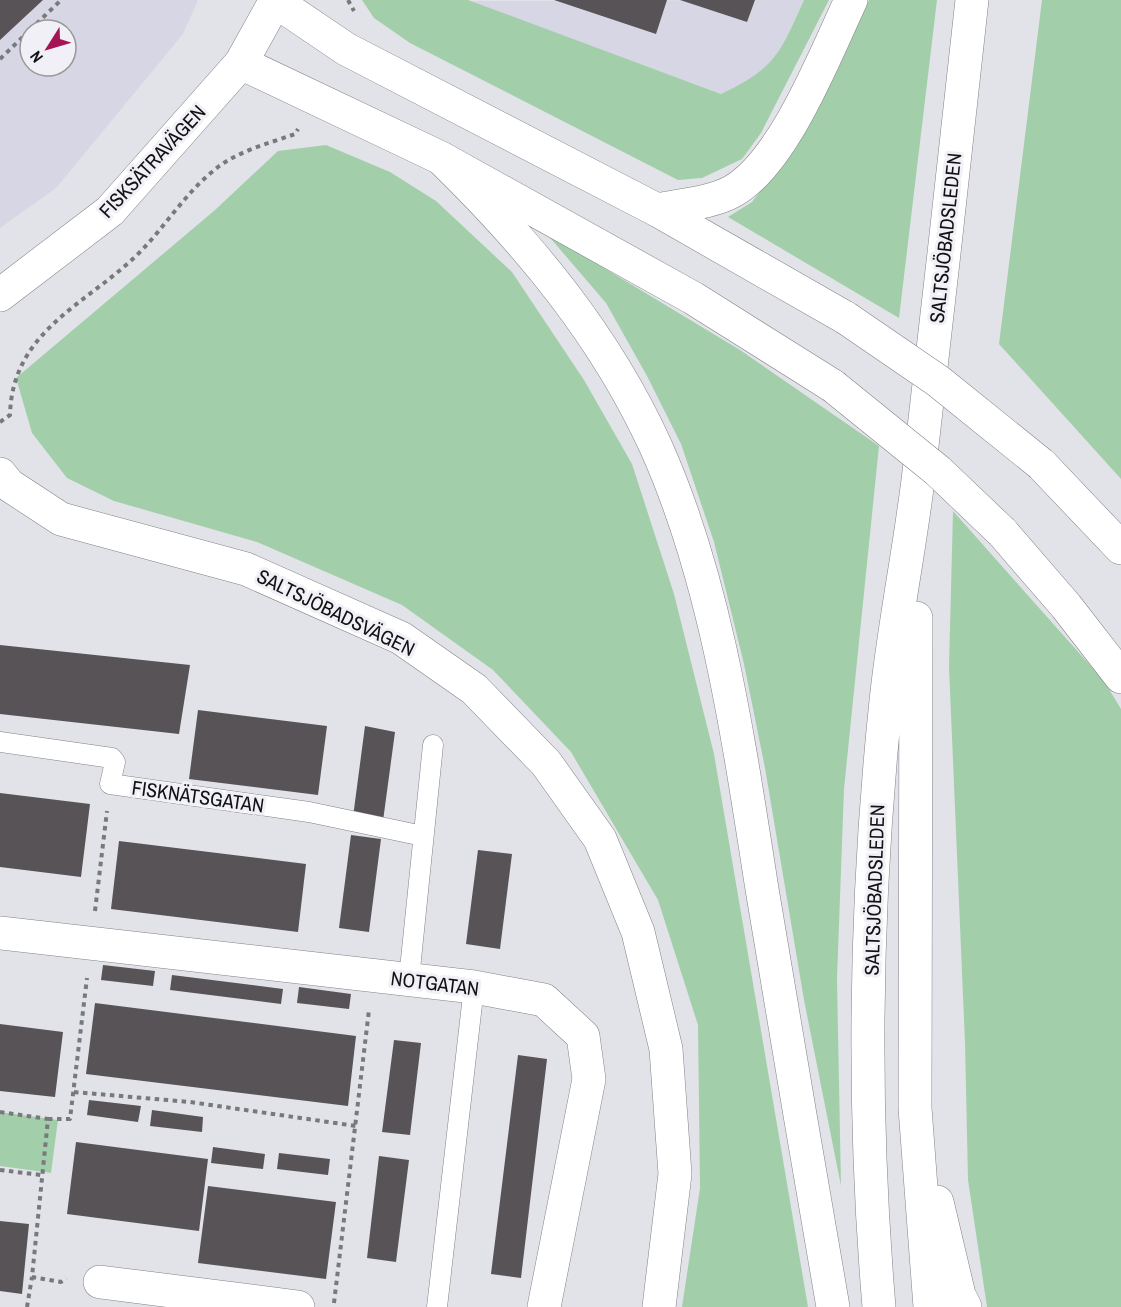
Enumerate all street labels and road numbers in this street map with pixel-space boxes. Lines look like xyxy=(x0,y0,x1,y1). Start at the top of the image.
street label: FISKSÄTRAVÄGEN xyxy=(93,99,211,223)
street label: SALTSJÖBADSLEDEN xyxy=(923,152,967,324)
street label: SALTSJÖBADSVÄGEN xyxy=(253,562,419,662)
street label: FISKNÄTSGATAN xyxy=(130,773,266,819)
street label: SALTSJÖBADSLEDEN xyxy=(858,804,890,976)
street label: NOTGATAN xyxy=(389,964,481,1002)

